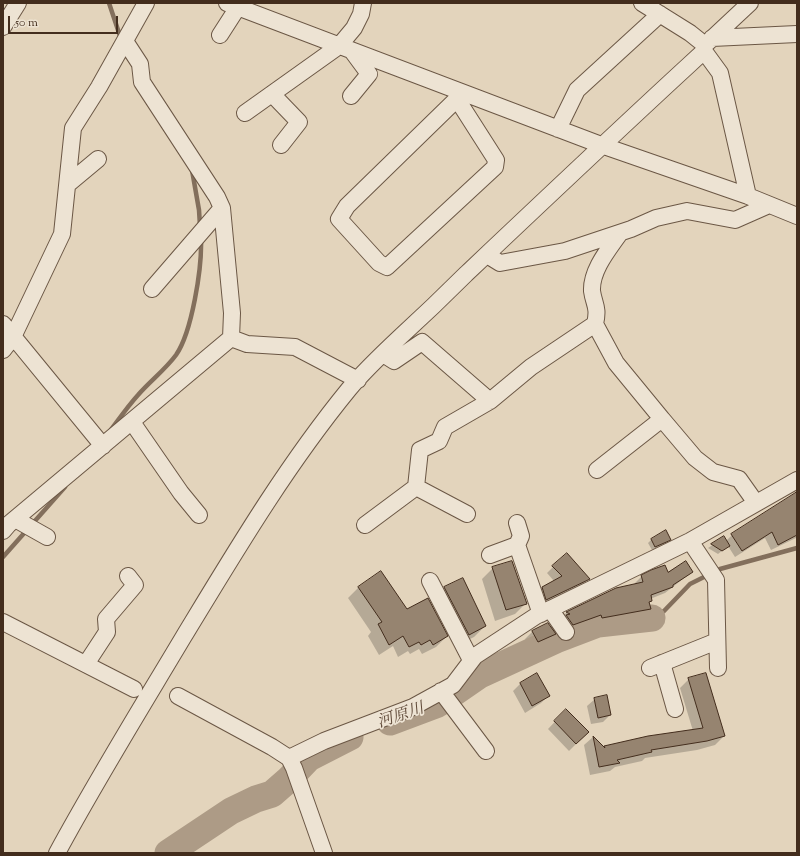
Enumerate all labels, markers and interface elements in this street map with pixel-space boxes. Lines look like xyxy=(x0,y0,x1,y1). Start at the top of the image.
scale bar xyxy=(10,8,120,34)
text: 50 m xyxy=(15,14,38,32)
water label: 河原川 xyxy=(375,700,427,734)

